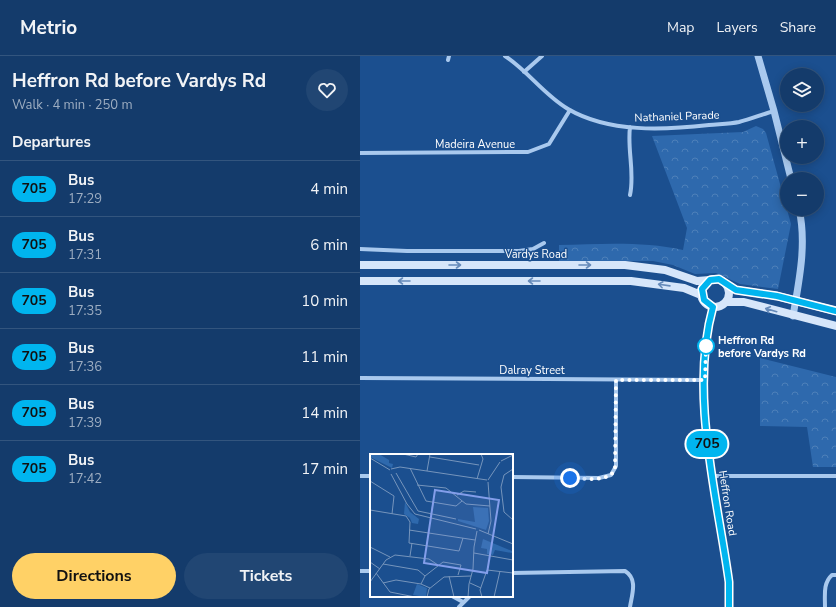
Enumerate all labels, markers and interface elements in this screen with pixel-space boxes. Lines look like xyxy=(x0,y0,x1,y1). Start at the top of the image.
text: Metrio xyxy=(20,15,77,41)
text: Map xyxy=(667,18,694,37)
text: Layers xyxy=(716,18,758,37)
text: Share xyxy=(780,18,816,37)
text: Heffron Rd before Vardys Rd xyxy=(12,68,266,94)
map controls xyxy=(780,68,824,216)
button: layers xyxy=(780,68,824,112)
button: heart xyxy=(306,69,348,111)
text: Walk · 4 min · 250 m xyxy=(12,96,133,114)
street label: Nathaniel Parade xyxy=(634,108,720,125)
button: + xyxy=(780,120,824,164)
text: Departures xyxy=(12,132,91,152)
street label: Madeira Avenue xyxy=(435,137,515,152)
text: Bus xyxy=(68,170,94,190)
button: − xyxy=(780,172,824,216)
text: 705 xyxy=(21,179,47,198)
text: 4 min xyxy=(310,179,348,199)
text: 17:29 xyxy=(68,190,102,208)
text: Bus xyxy=(68,226,94,246)
text: 705 xyxy=(21,235,47,254)
text: 6 min xyxy=(310,235,348,255)
text: 17:31 xyxy=(68,246,102,264)
street label: Vardys Road xyxy=(504,247,567,262)
one-way arrow xyxy=(448,261,461,269)
one-way arrow xyxy=(578,261,591,269)
one-way arrow xyxy=(398,277,411,285)
one-way arrow xyxy=(528,277,541,285)
one-way arrow xyxy=(658,281,671,289)
text: Bus xyxy=(68,282,94,302)
text: 705 xyxy=(21,291,47,310)
text: 10 min xyxy=(301,291,348,311)
text: 17:35 xyxy=(68,302,102,320)
one-way arrow xyxy=(765,306,778,313)
place label: Heffron Rd before Vardys Rd xyxy=(718,333,806,361)
marker: Heffron Rd before Vardys Rd xyxy=(697,337,715,355)
text: Bus xyxy=(68,338,94,358)
text: 705 xyxy=(21,347,47,366)
text: 11 min xyxy=(301,347,348,367)
text: 17:36 xyxy=(68,358,102,376)
street label: Dalray Street xyxy=(499,363,565,378)
text: Bus xyxy=(68,394,94,414)
text: 705 xyxy=(21,403,47,422)
text: 14 min xyxy=(301,403,348,423)
text: 17:39 xyxy=(68,414,102,432)
line badge: 705 xyxy=(684,431,730,457)
text: 705 xyxy=(694,434,720,453)
text: Bus xyxy=(68,450,94,470)
inset map xyxy=(370,454,513,597)
text: 705 xyxy=(21,459,47,478)
text: 17 min xyxy=(301,459,348,479)
your location xyxy=(560,468,580,488)
street label: Heffron Road xyxy=(715,469,740,537)
text: 17:42 xyxy=(68,470,102,488)
button: Directions xyxy=(12,553,176,599)
button: Tickets xyxy=(184,553,348,599)

